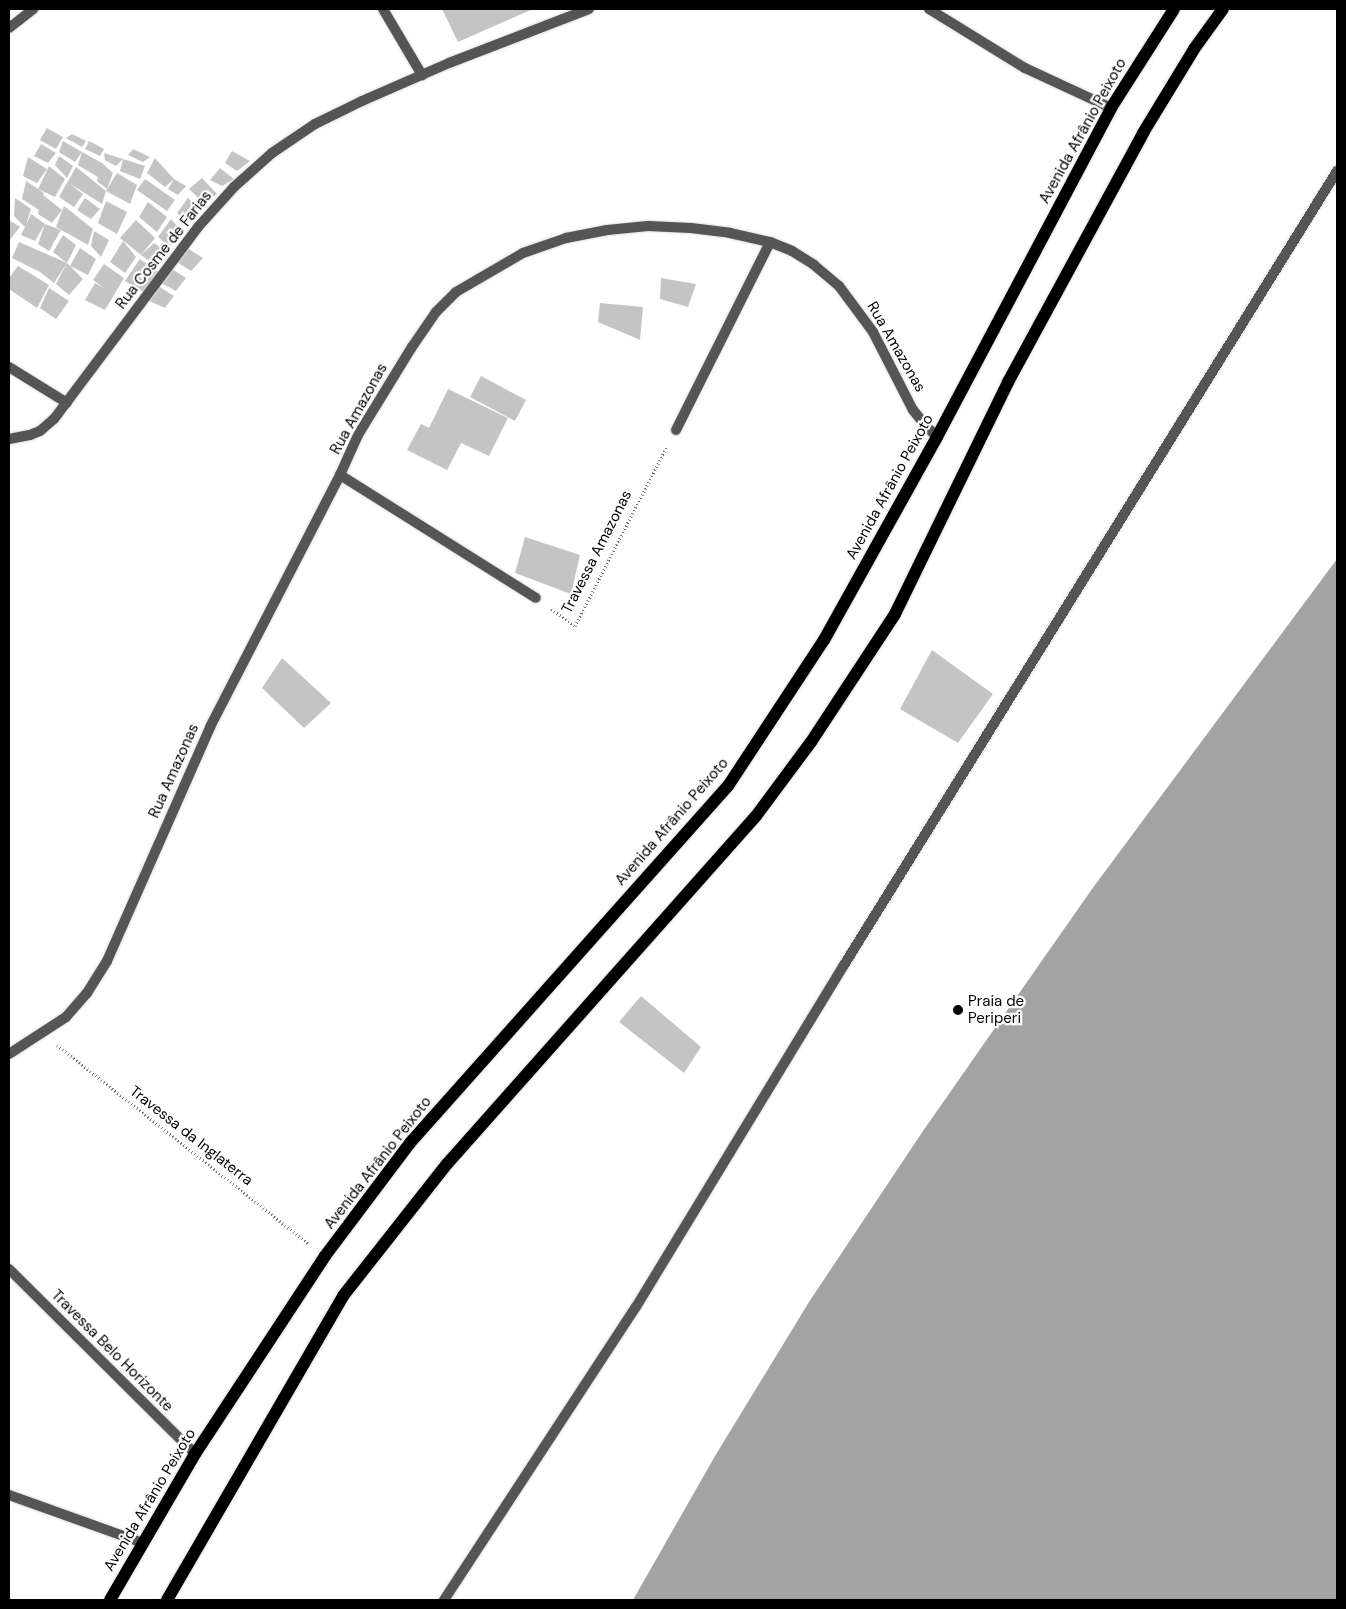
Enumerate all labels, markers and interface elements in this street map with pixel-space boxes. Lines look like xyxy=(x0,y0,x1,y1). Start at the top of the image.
street label: Avenida Afrânio Peixoto xyxy=(1036,55,1130,207)
street label: Rua Cosme de Farias xyxy=(112,187,216,313)
street label: Rua Amazonas xyxy=(863,299,929,395)
street label: Rua Amazonas xyxy=(327,360,391,458)
street label: Avenida Afrânio Peixoto xyxy=(843,411,937,563)
street label: Travessa Amazonas xyxy=(558,487,636,617)
street label: Rua Amazonas xyxy=(145,721,203,821)
street label: Avenida Afrânio Peixoto xyxy=(612,754,732,890)
place label: Praia de Periperi xyxy=(968,992,1024,1027)
marker: Praia de Periperi xyxy=(952,1004,964,1016)
street label: Travessa da Inglaterra xyxy=(126,1082,256,1190)
street label: Avenida Afrânio Peixoto xyxy=(321,1093,435,1233)
street label: Travessa Belo Horizonte xyxy=(47,1286,177,1416)
street label: Avenida Afrânio Peixoto xyxy=(100,1425,200,1575)

